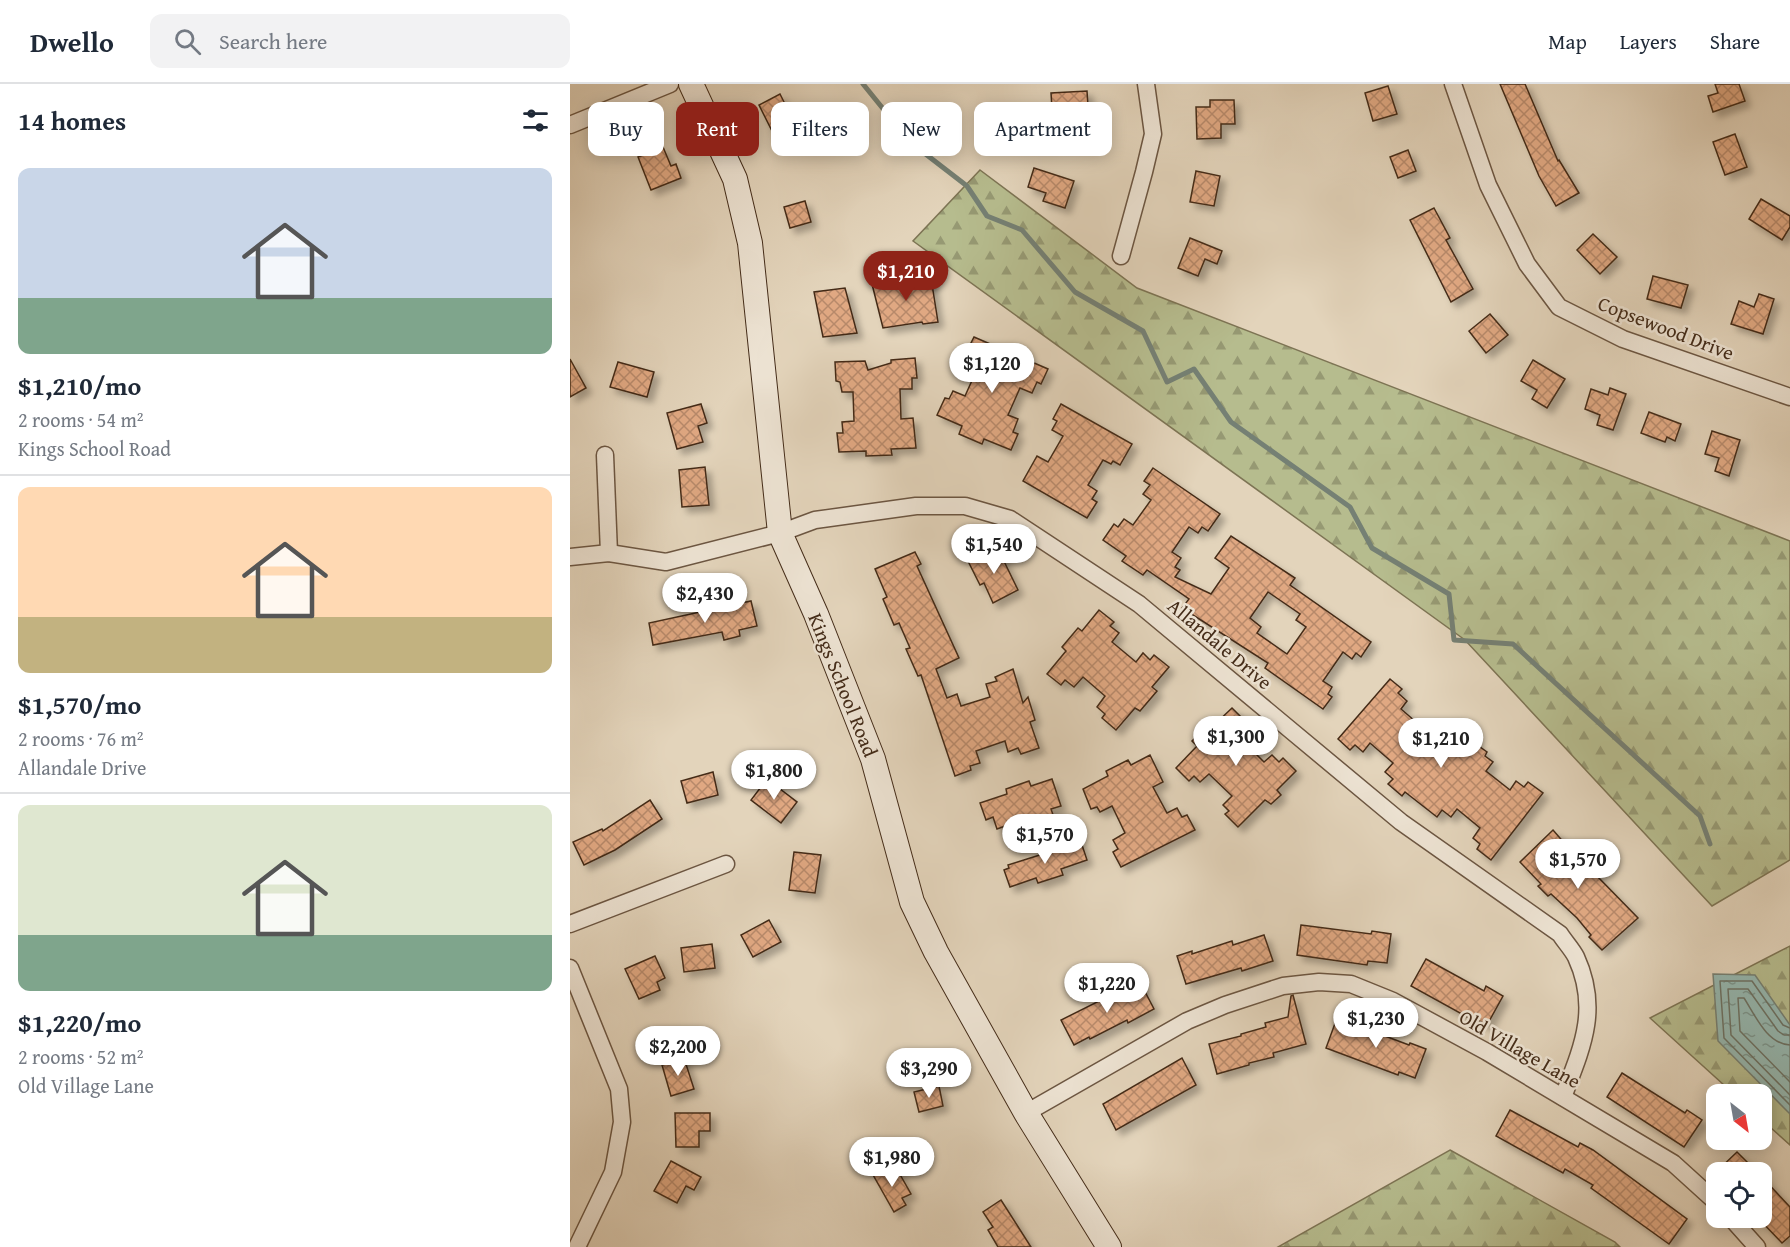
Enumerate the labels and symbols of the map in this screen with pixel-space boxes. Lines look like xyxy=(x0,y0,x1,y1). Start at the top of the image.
pin: $1,210 xyxy=(857,251,955,302)
street label: Copsewood Drive xyxy=(1594,288,1738,367)
pin: $1,120 xyxy=(943,343,1041,394)
pin: $1,540 xyxy=(945,524,1043,575)
pin: $2,430 xyxy=(656,573,754,624)
street label: Allandale Drive xyxy=(1162,591,1279,696)
street label: Kings School Road xyxy=(801,609,886,761)
pin: $1,300 xyxy=(1187,716,1285,767)
pin: $1,210 xyxy=(1392,718,1490,769)
pin: $1,800 xyxy=(725,750,823,801)
pin: $1,570 xyxy=(996,814,1094,865)
pin: $1,570 xyxy=(1529,839,1627,890)
pin: $1,220 xyxy=(1058,963,1156,1014)
pin: $1,230 xyxy=(1327,998,1425,1049)
street label: Old Village Lane xyxy=(1454,1002,1586,1095)
pin: $2,200 xyxy=(629,1026,727,1077)
pin: $3,290 xyxy=(880,1048,978,1099)
north arrow xyxy=(1706,1084,1772,1150)
pin: $1,980 xyxy=(843,1137,941,1188)

